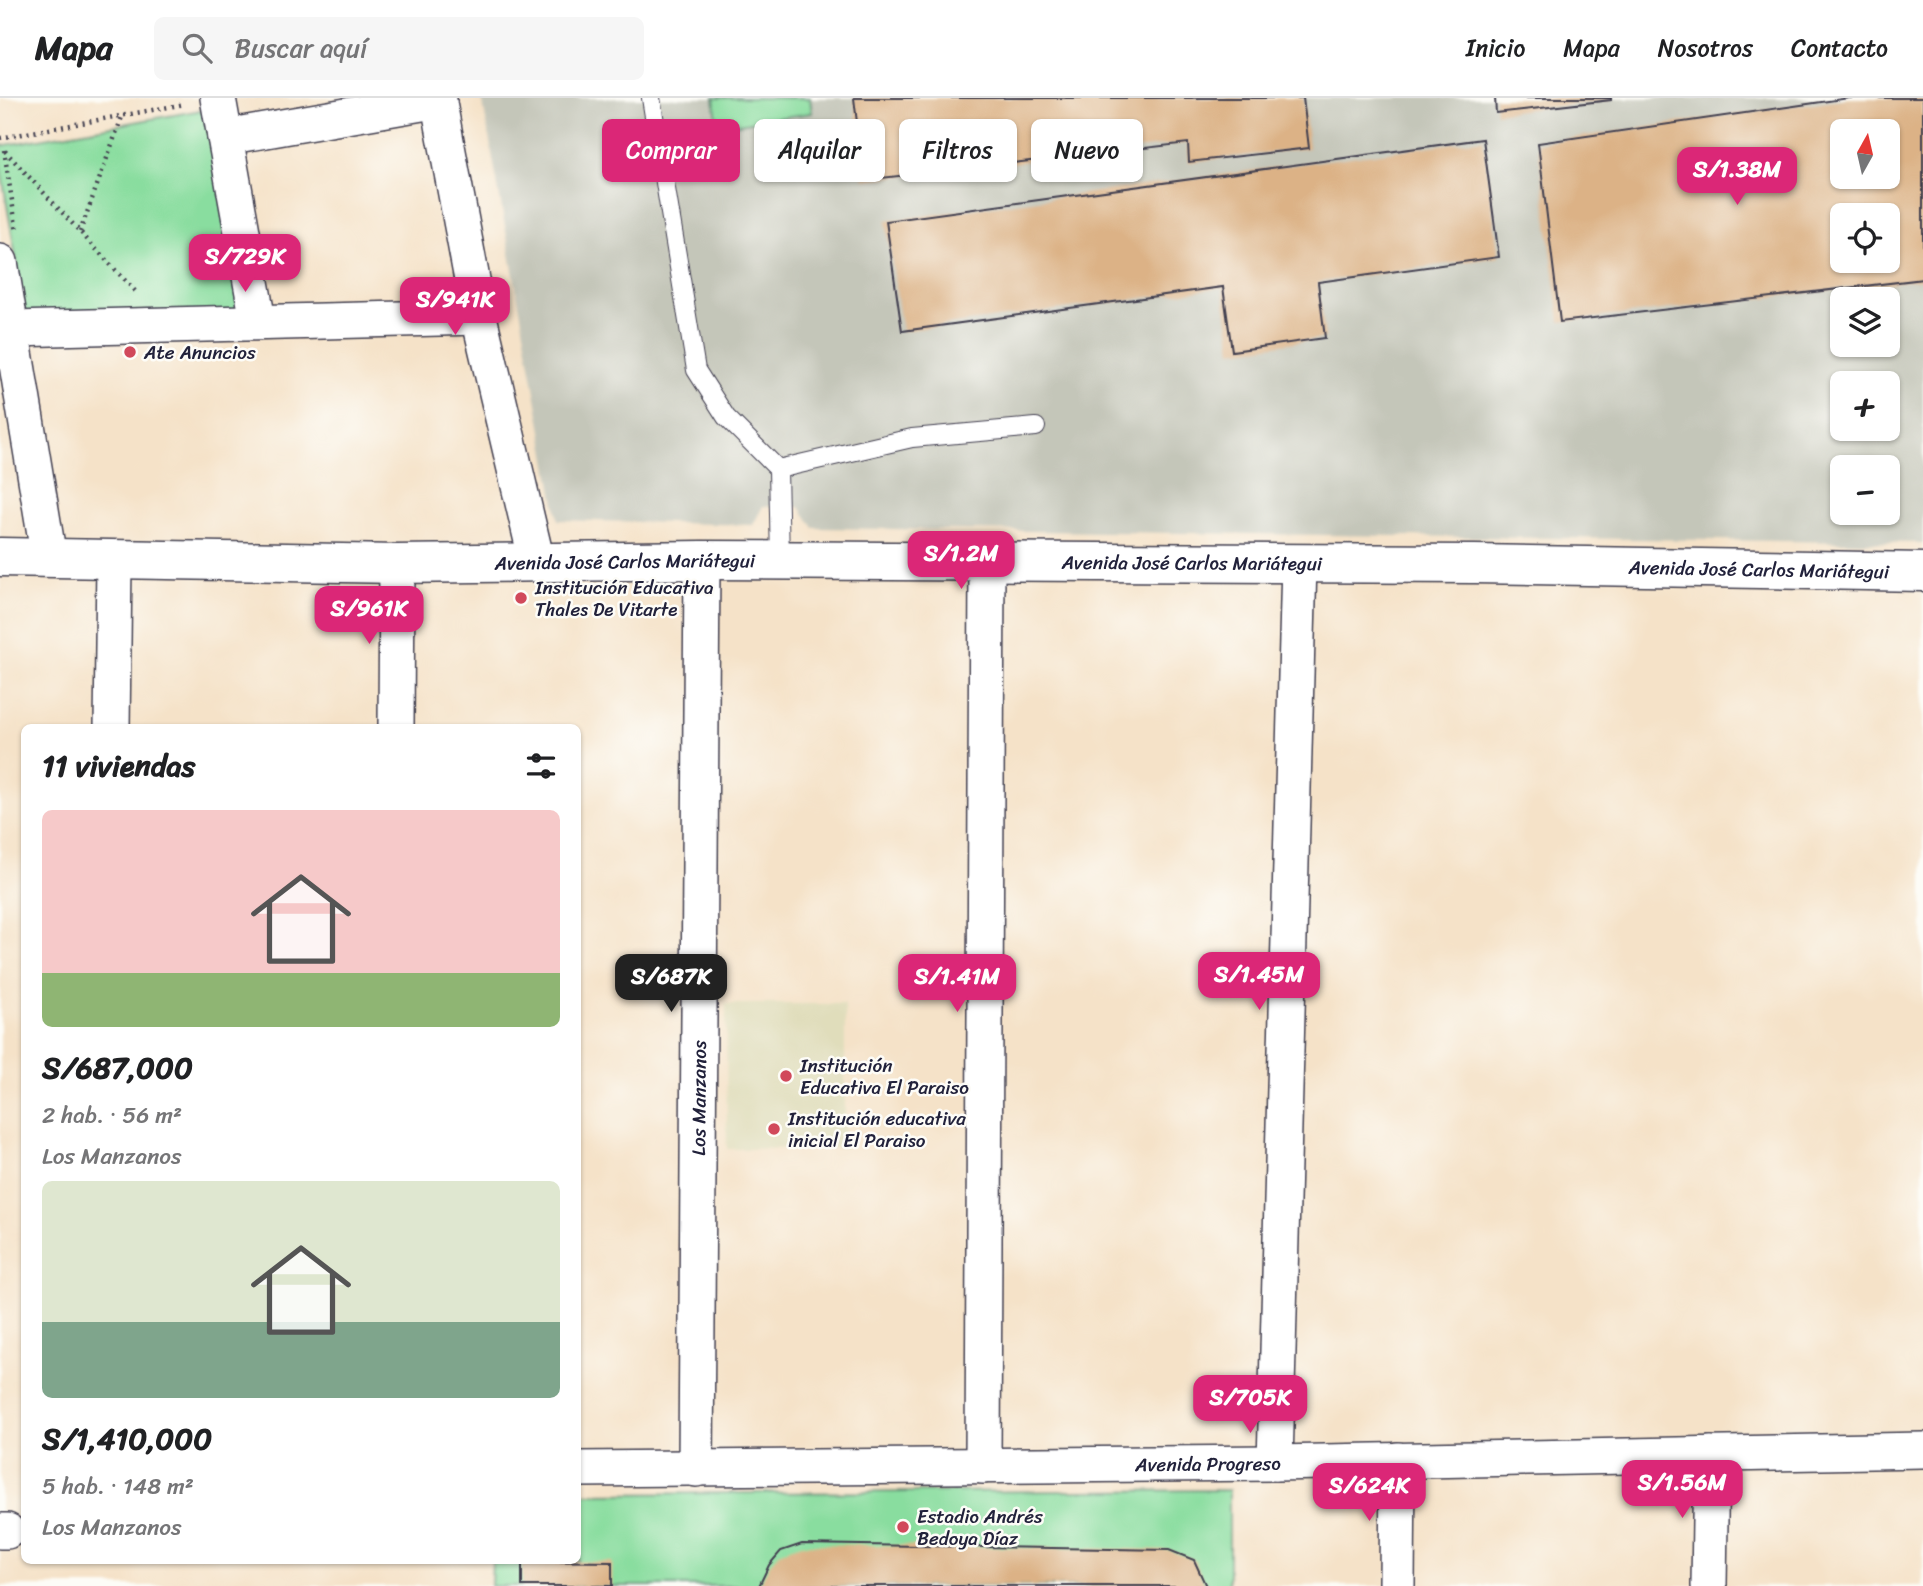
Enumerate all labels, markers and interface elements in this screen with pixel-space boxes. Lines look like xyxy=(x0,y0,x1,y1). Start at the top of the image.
search box xyxy=(154,17,644,80)
text: Mapa xyxy=(35,19,112,77)
text: Buscar aquí xyxy=(234,25,367,71)
text: Inicio xyxy=(1466,27,1525,69)
text: Mapa xyxy=(1563,27,1620,69)
text: Nosotros xyxy=(1658,27,1753,69)
text: Contacto xyxy=(1791,27,1888,69)
icon: search xyxy=(178,29,216,67)
chip: Comprar xyxy=(602,119,740,182)
chip: Alquilar xyxy=(754,119,885,182)
chip: Filtros xyxy=(899,119,1017,182)
chip: Nuevo xyxy=(1031,119,1143,182)
north arrow xyxy=(1830,119,1900,189)
map controls xyxy=(1830,119,1900,525)
pin: S/1.38M xyxy=(1672,148,1802,207)
text: S/1.38M xyxy=(1693,149,1781,190)
button: locate xyxy=(1830,203,1900,273)
pin: S/729K xyxy=(188,234,302,294)
text: S/729K xyxy=(205,236,285,277)
pin: S/941K xyxy=(398,278,512,337)
text: S/941K xyxy=(416,279,494,320)
button: layers xyxy=(1830,287,1900,357)
place label: Ate Anuncios xyxy=(143,336,256,369)
marker: Ate Anuncios xyxy=(122,344,138,360)
button: + xyxy=(1830,371,1900,441)
button: − xyxy=(1830,455,1900,525)
pin: S/1.2M xyxy=(904,532,1018,591)
text: S/1.2M xyxy=(924,533,998,574)
street label: Avenida José Carlos Mariátegui xyxy=(493,544,756,580)
street label: Avenida José Carlos Mariátegui xyxy=(1061,546,1323,580)
street label: Avenida José Carlos Mariátegui xyxy=(1627,551,1890,588)
place label: Institución Educativa Thales De Vitarte xyxy=(534,571,714,626)
pin: S/961K xyxy=(312,587,426,646)
text: S/961K xyxy=(331,588,407,629)
marker: Institución Educativa Thales De Vitarte xyxy=(513,590,529,606)
text: 11 viviendas xyxy=(42,739,195,793)
icon: filters xyxy=(522,747,560,785)
icon: home xyxy=(238,856,364,982)
pin: S/1.45M xyxy=(1194,953,1324,1012)
pin: S/687K xyxy=(614,954,728,1014)
pin: S/1.41M xyxy=(892,954,1022,1014)
text: S/1.45M xyxy=(1214,954,1304,995)
text: S/687K xyxy=(631,956,711,997)
text: S/1.41M xyxy=(914,956,1000,997)
street label: Los Manzanos xyxy=(682,1040,716,1156)
text: S/687,000 xyxy=(42,1041,193,1095)
place label: Institución Educativa El Paraiso xyxy=(799,1049,969,1104)
marker: Institución Educativa El Paraiso xyxy=(778,1068,794,1084)
text: 2 hab. · 56 m² xyxy=(42,1095,182,1136)
place label: Institución educativa inicial El Paraiso xyxy=(787,1102,966,1157)
marker: Institución educativa inicial El Paraiso xyxy=(766,1121,782,1137)
text: Los Manzanos xyxy=(42,1136,182,1177)
icon: home xyxy=(238,1227,364,1353)
pin: S/705K xyxy=(1193,1376,1307,1435)
text: S/705K xyxy=(1209,1377,1291,1418)
text: S/1,410,000 xyxy=(42,1412,212,1466)
street label: Avenida Progreso xyxy=(1134,1447,1281,1481)
pin: S/1.56M xyxy=(1617,1460,1747,1520)
text: S/1.56M xyxy=(1638,1462,1726,1503)
pin: S/624K xyxy=(1312,1464,1426,1523)
text: S/624K xyxy=(1329,1465,1409,1506)
text: 5 hab. · 148 m² xyxy=(42,1466,194,1507)
place label: Estadio Andrés Bedoya Díaz xyxy=(917,1500,1043,1555)
text: Los Manzanos xyxy=(42,1507,182,1548)
marker: Estadio Andrés Bedoya Díaz xyxy=(895,1519,911,1535)

